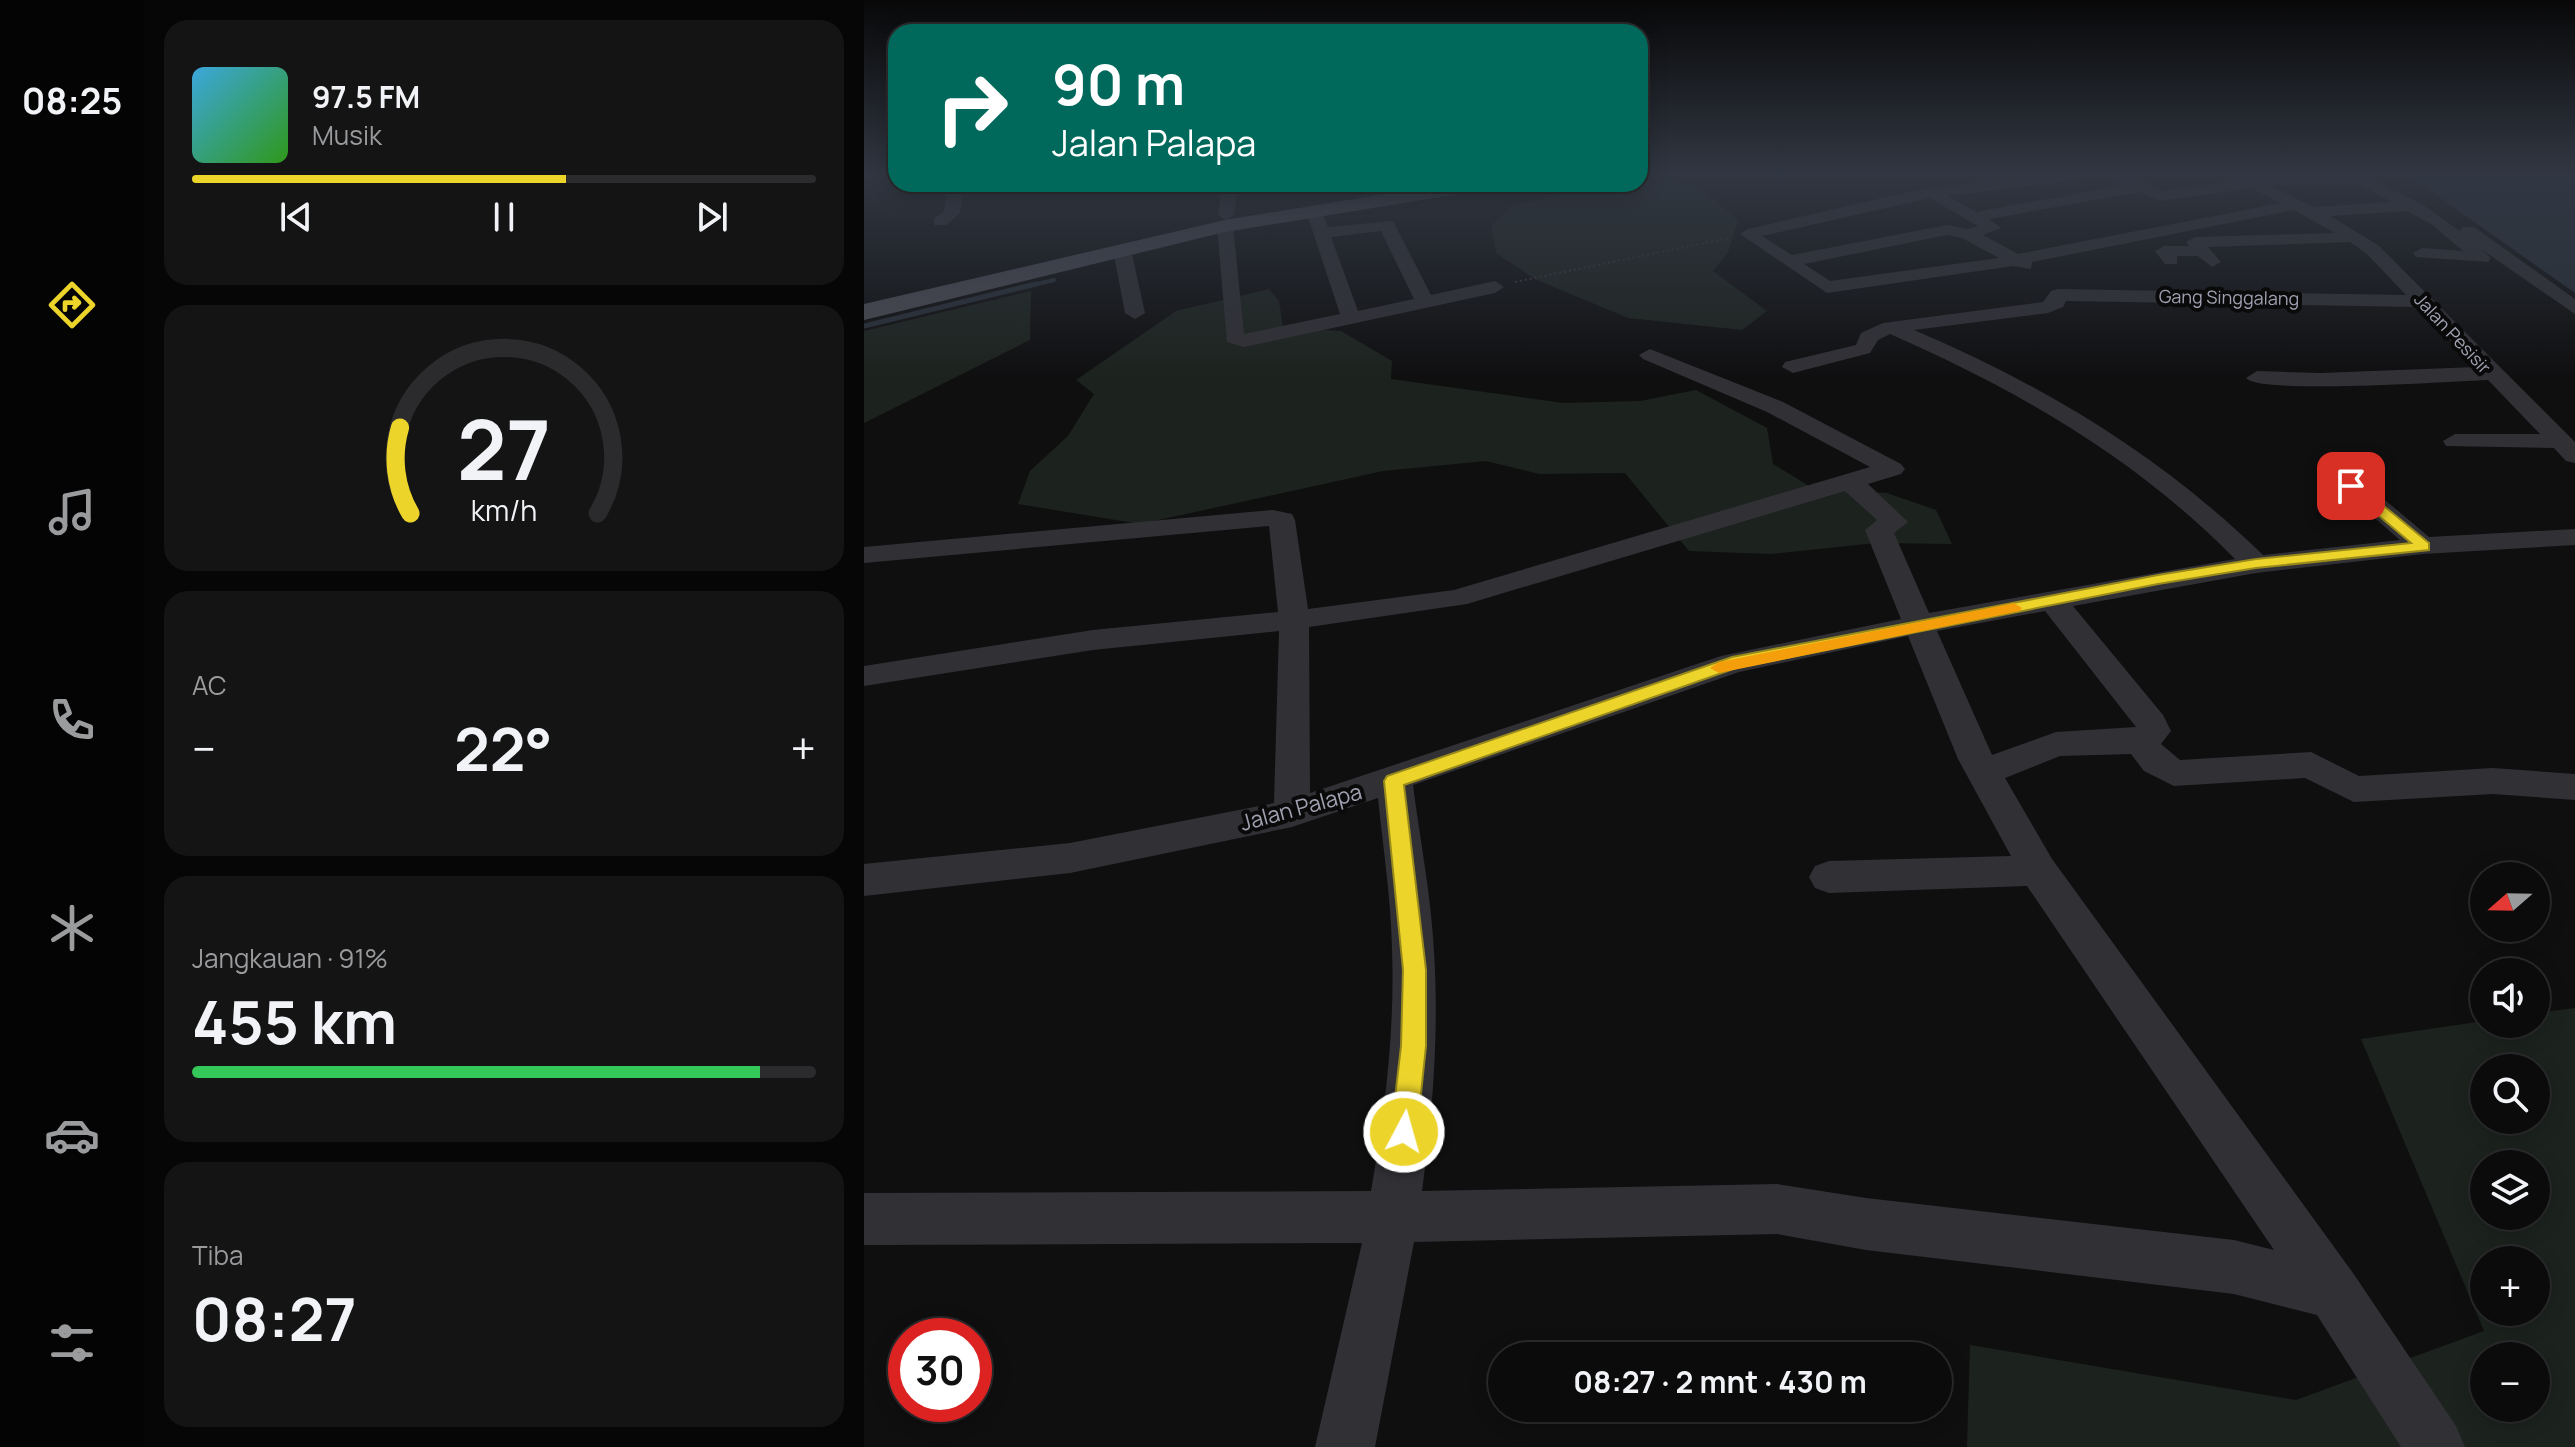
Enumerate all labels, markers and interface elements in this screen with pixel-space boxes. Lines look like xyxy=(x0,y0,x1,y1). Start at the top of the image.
text: 90 m xyxy=(1052,45,1185,122)
icon: right xyxy=(920,56,1024,160)
text: 08:25 xyxy=(22,76,122,125)
text: 97.5 FM xyxy=(312,76,420,117)
text: Musik xyxy=(312,117,382,153)
text: Jalan Palapa xyxy=(1052,118,1256,167)
icon: previous xyxy=(274,195,318,239)
icon: pause xyxy=(482,195,526,239)
icon: next xyxy=(690,195,734,239)
icon: directions xyxy=(44,277,100,333)
street label: Gang Singgalang xyxy=(2159,284,2299,310)
street label: Jalan Pesisir xyxy=(2409,288,2497,379)
text: 27 xyxy=(457,391,551,505)
pin xyxy=(2317,452,2385,520)
icon: arrive xyxy=(2329,464,2373,508)
icon: music xyxy=(44,484,100,540)
text: km/h xyxy=(471,491,537,530)
text: AC xyxy=(192,667,227,703)
icon: phone xyxy=(44,692,100,748)
text: 22° xyxy=(454,707,552,789)
text: − xyxy=(192,718,216,778)
text: + xyxy=(791,718,816,778)
street label: Jalan Palapa xyxy=(1237,776,1365,838)
north arrow xyxy=(2470,862,2550,942)
map controls xyxy=(2470,862,2550,1422)
icon: climate xyxy=(44,900,100,956)
text: Jangkauan · 91% xyxy=(192,940,388,976)
button: sound xyxy=(2470,958,2550,1038)
text: 455 km xyxy=(192,980,397,1062)
button: search xyxy=(2470,1054,2550,1134)
position arrow xyxy=(1362,1090,1446,1174)
icon: car xyxy=(44,1107,100,1163)
button: layers xyxy=(2470,1150,2550,1230)
text: Tiba xyxy=(192,1237,243,1273)
button: + xyxy=(2470,1246,2550,1326)
text: 08:27 xyxy=(192,1277,357,1359)
icon: filters xyxy=(44,1315,100,1371)
speed limit sign: 30 xyxy=(888,1318,992,1422)
button: − xyxy=(2470,1342,2550,1422)
text: 08:27 · 2 mnt · 430 m xyxy=(1573,1361,1867,1402)

